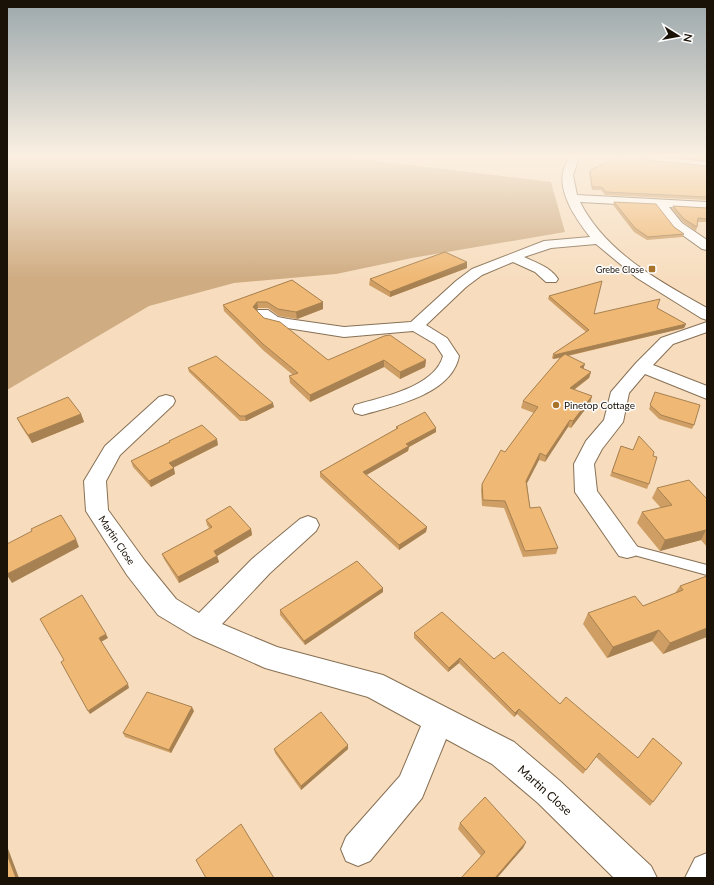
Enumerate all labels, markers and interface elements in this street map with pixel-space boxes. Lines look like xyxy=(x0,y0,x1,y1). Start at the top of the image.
north arrow xyxy=(658,16,698,56)
text: N xyxy=(681,33,695,43)
place label: Grebe Close xyxy=(596,264,644,275)
marker: Grebe Close xyxy=(647,264,657,274)
place label: Pinetop Cottage xyxy=(564,399,635,411)
marker: Pinetop Cottage xyxy=(551,400,561,410)
street label: Martin Close xyxy=(96,513,138,567)
street label: Martin Close xyxy=(515,762,575,818)

